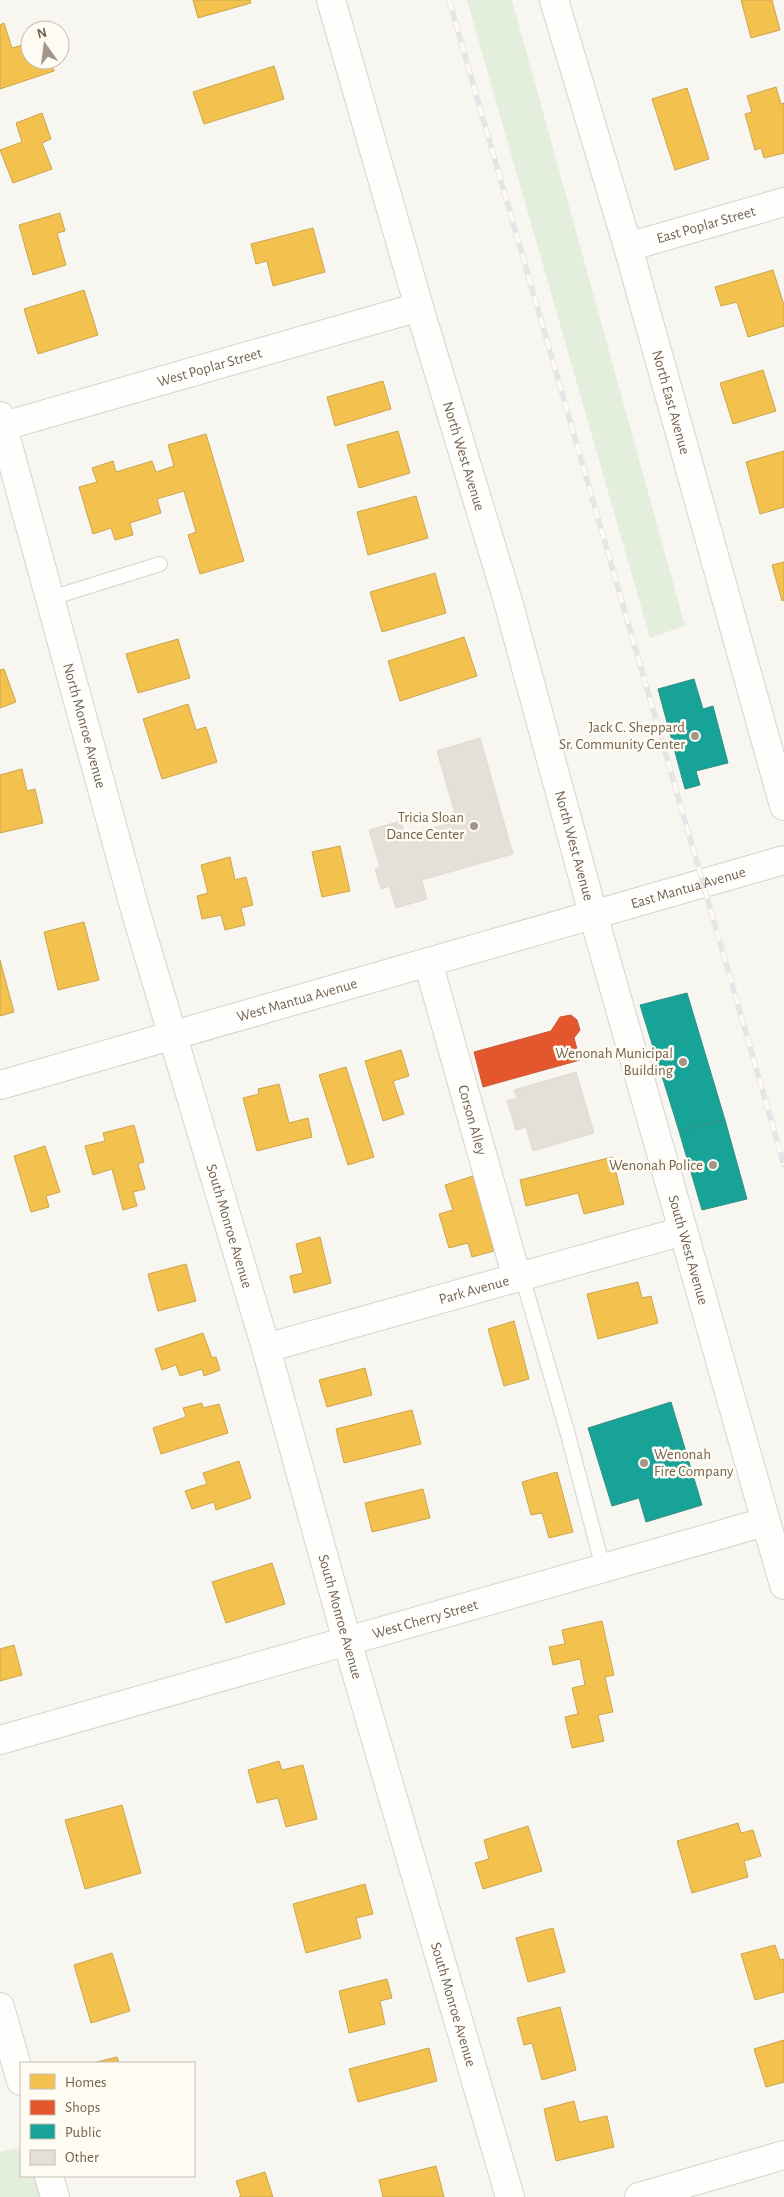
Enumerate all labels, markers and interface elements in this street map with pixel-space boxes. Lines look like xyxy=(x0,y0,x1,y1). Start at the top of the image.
north arrow xyxy=(20,20,70,70)
text: N xyxy=(36,25,49,41)
street label: East Poplar Street xyxy=(655,203,757,246)
street label: West Poplar Street xyxy=(156,345,264,389)
street label: North East Avenue xyxy=(650,348,693,456)
street label: North West Avenue xyxy=(440,400,488,512)
street label: North Monroe Avenue xyxy=(60,661,109,790)
place label: Jack C. Sheppard Sr. Community Center xyxy=(559,720,685,752)
marker: Jack C. Sheppard Sr. Community Center xyxy=(689,730,701,742)
street label: North West Avenue xyxy=(552,789,597,902)
place label: Tricia Sloan Dance Center xyxy=(386,810,464,842)
marker: Tricia Sloan Dance Center xyxy=(468,820,480,832)
street label: East Mantua Avenue xyxy=(629,864,747,911)
street label: West Mantua Avenue xyxy=(235,975,359,1024)
place label: Wenonah Municipal Building xyxy=(555,1046,674,1078)
marker: Wenonah Municipal Building xyxy=(677,1056,689,1068)
street label: Corson Alley xyxy=(455,1083,490,1157)
place label: Wenonah Police xyxy=(609,1158,703,1173)
marker: Wenonah Police xyxy=(707,1159,719,1171)
street label: South Monroe Avenue xyxy=(204,1162,255,1290)
street label: South West Avenue xyxy=(666,1193,711,1306)
street label: Park Avenue xyxy=(437,1273,511,1307)
place label: Wenonah Fire Company xyxy=(654,1447,734,1479)
marker: Wenonah Fire Company xyxy=(638,1457,650,1469)
street label: South Monroe Avenue xyxy=(316,1553,365,1681)
street label: West Cherry Street xyxy=(371,1597,480,1641)
street label: South Monroe Avenue xyxy=(428,1941,479,2068)
legend xyxy=(20,2062,195,2177)
text: Homes xyxy=(65,2075,107,2090)
text: Shops xyxy=(65,2100,100,2115)
text: Public xyxy=(65,2125,101,2140)
text: Other xyxy=(65,2150,99,2165)

